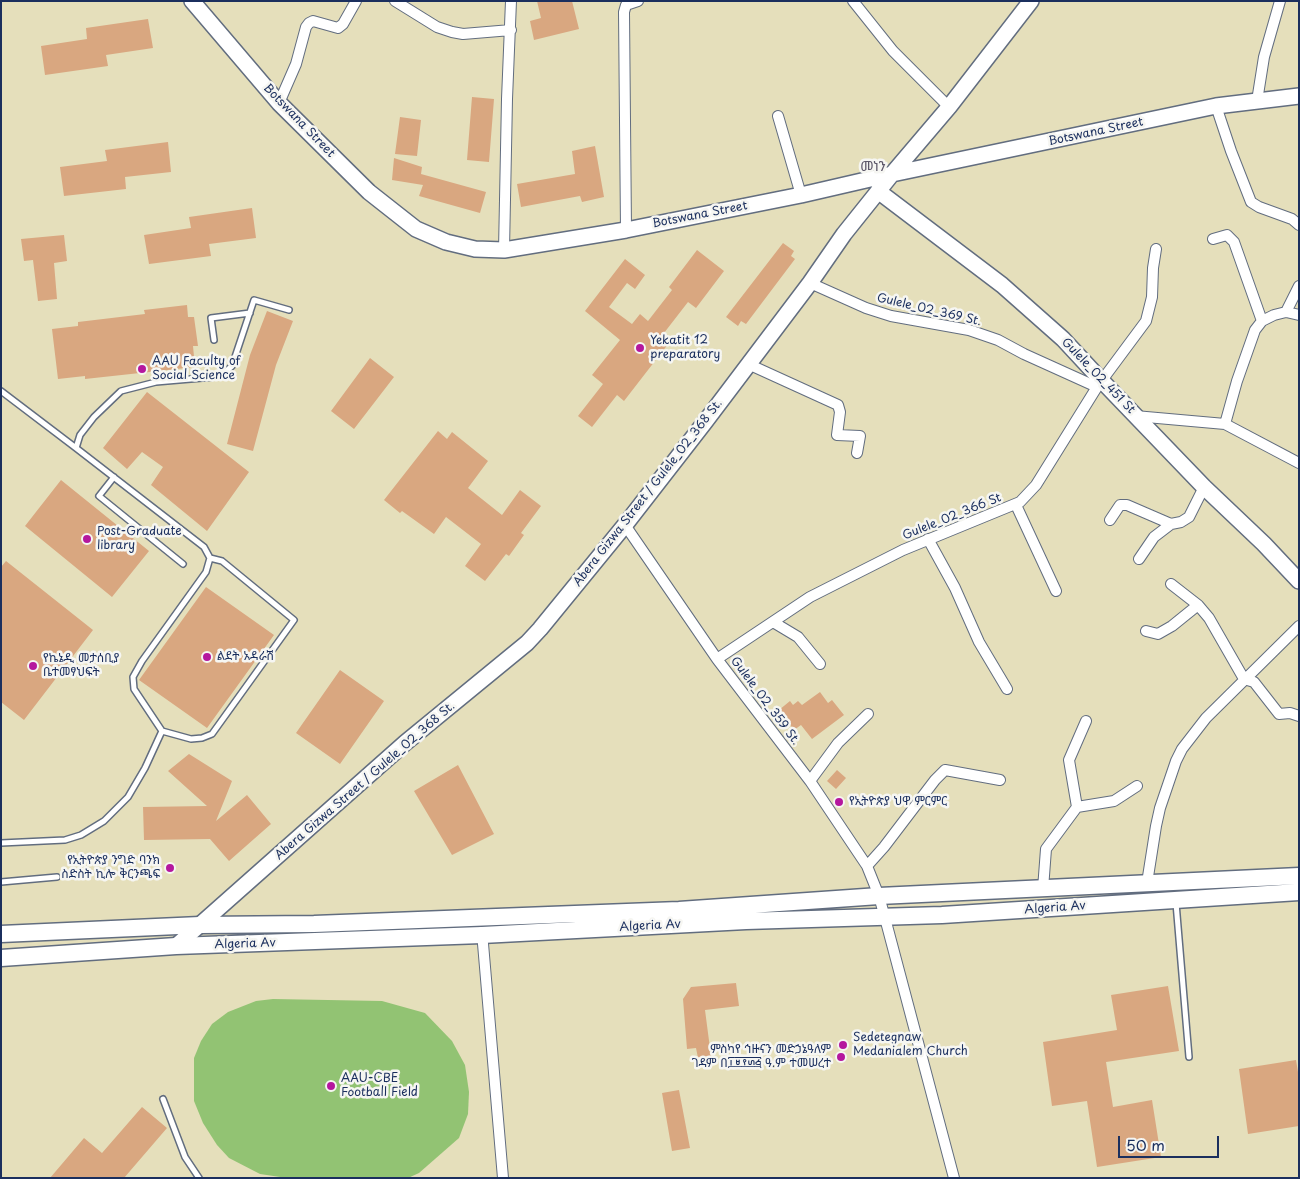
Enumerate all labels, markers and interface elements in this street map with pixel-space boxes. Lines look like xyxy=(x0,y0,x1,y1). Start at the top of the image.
street label: Botswana Street xyxy=(260,81,338,161)
street label: Botswana Street xyxy=(1047,115,1145,149)
district label: መነን xyxy=(860,159,886,175)
street label: Botswana Street xyxy=(651,199,749,231)
street label: Gulele_02_369 St. xyxy=(875,291,983,329)
place label: Yekatit 12 preparatory xyxy=(650,334,720,362)
street label: Gulele_02_451 St xyxy=(1058,335,1138,417)
marker: Yekatit 12 preparatory xyxy=(634,342,646,354)
place label: AAU Faculty of Social Science xyxy=(152,355,240,383)
marker: AAU Faculty of Social Science xyxy=(136,363,148,375)
street label: Abera Gizwa Street / Gulele_02_368 St. xyxy=(570,397,726,589)
street label: Gulele_02_366 St xyxy=(901,491,1003,543)
place label: Post-Graduate library xyxy=(97,525,182,553)
marker: Post-Graduate library xyxy=(81,533,93,545)
place label: ልደት አዳራሽ xyxy=(217,650,274,664)
marker: ልደት አዳራሽ xyxy=(201,651,213,663)
place label: የኬኔዲ መታሰቢያ ቤተመፃህፍት xyxy=(43,652,119,680)
street label: Gulele_02_359 St. xyxy=(727,654,803,748)
marker: የኬኔዲ መታሰቢያ ቤተመፃህፍት xyxy=(27,660,39,672)
street label: Abera Gizwa Street / Gulele_02_368 St. xyxy=(272,699,458,863)
place label: የኢትዮጵያ ህዋ ምርምር xyxy=(849,795,947,809)
marker: የኢትዮጵያ ህዋ ምርምር xyxy=(833,796,845,808)
place label: የኢትዮጵያ ንግድ ባንክ ስድስት ኪሎ ቅርንጫፍ xyxy=(61,854,160,882)
marker: የኢትዮጵያ ንግድ ባንክ ስድስት ኪሎ ቅርንጫፍ xyxy=(164,862,176,874)
street label: Algeria Av xyxy=(1024,899,1086,917)
street label: Algeria Av xyxy=(619,917,681,935)
street label: Algeria Av xyxy=(214,936,276,952)
place label: Sedetegnaw Medanialem Church xyxy=(853,1031,968,1059)
marker: Sedetegnaw Medanialem Church xyxy=(837,1039,849,1051)
place label: ምስካየ ኅዙናን መድኃኔዓለም ገዳም በ፲፱፻፴፭ ዓ.ም ተመሠረተ xyxy=(692,1043,831,1071)
marker: ምስካየ ኅዙናን መድኃኔዓለም ገዳም በ፲፱፻፴፭ ዓ.ም ተመሠረተ xyxy=(835,1051,847,1063)
place label: AAU-CBE Football Field xyxy=(341,1072,418,1100)
marker: AAU-CBE Football Field xyxy=(325,1080,337,1092)
scale bar xyxy=(1120,1126,1221,1158)
text: 50 m xyxy=(1126,1133,1165,1156)

